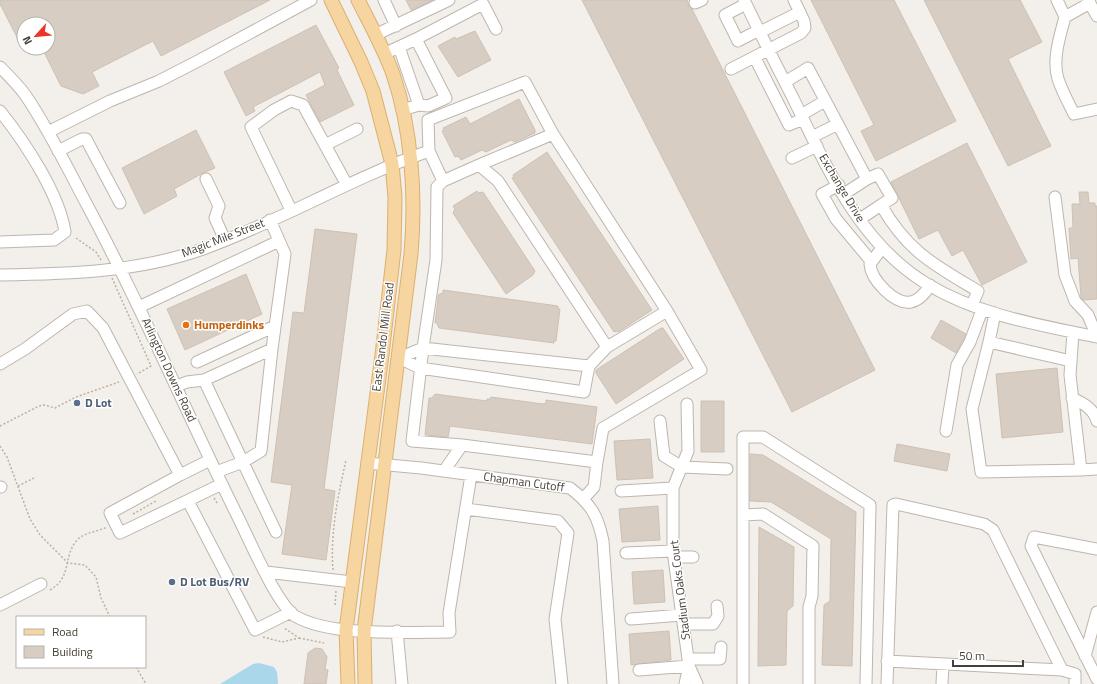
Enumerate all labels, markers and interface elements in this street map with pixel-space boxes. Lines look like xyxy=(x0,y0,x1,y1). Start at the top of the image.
north arrow xyxy=(16,16,56,56)
text: N xyxy=(18,34,36,48)
street label: Exchange Drive xyxy=(814,150,870,226)
street label: Magic Mile Street xyxy=(178,213,268,262)
street label: East Randol Mill Road xyxy=(366,281,399,393)
street label: Arlington Downs Road xyxy=(137,315,202,425)
place label: Humperdinks xyxy=(194,315,264,334)
marker: Humperdinks xyxy=(181,320,191,330)
place label: D Lot xyxy=(85,393,112,412)
marker: D Lot xyxy=(72,398,82,408)
street label: Chapman Cutoff xyxy=(482,466,566,497)
street label: Stadium Oaks Court xyxy=(664,538,695,641)
place label: D Lot Bus/RV xyxy=(180,572,250,591)
marker: D Lot Bus/RV xyxy=(167,577,177,587)
legend xyxy=(16,616,146,668)
text: Road xyxy=(52,622,78,641)
text: Building xyxy=(52,642,93,661)
scale bar xyxy=(953,642,1023,668)
text: 50 m xyxy=(959,646,985,665)

